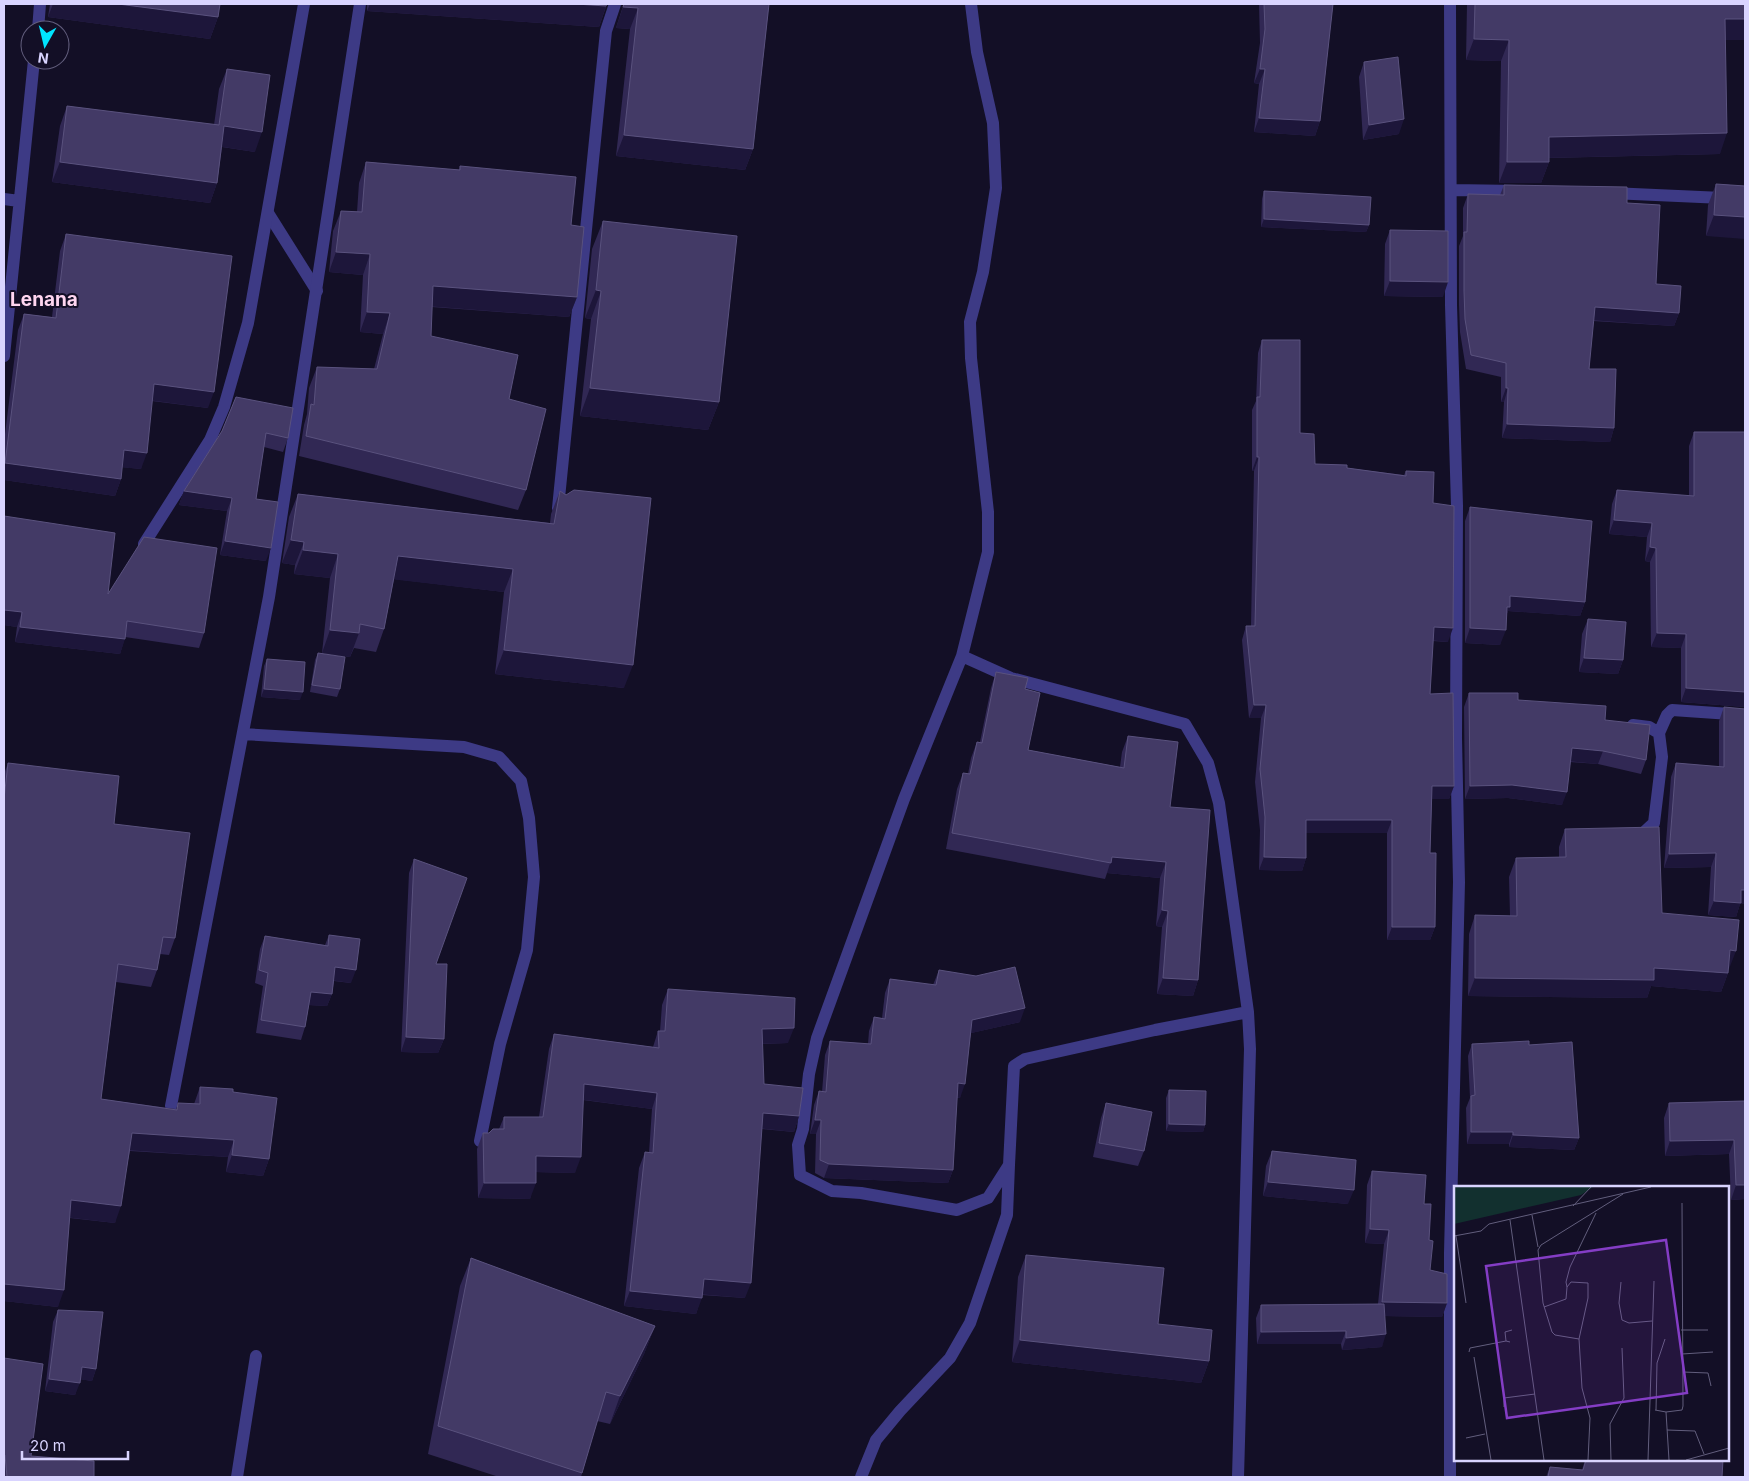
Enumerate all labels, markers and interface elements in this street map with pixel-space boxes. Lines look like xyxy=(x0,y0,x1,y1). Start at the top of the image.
north arrow xyxy=(20,20,70,70)
text: N xyxy=(37,49,50,68)
district label: Lenana xyxy=(10,288,78,311)
inset map xyxy=(1454,1186,1729,1461)
scale bar xyxy=(22,1428,129,1460)
text: 20 m xyxy=(30,1436,66,1455)

